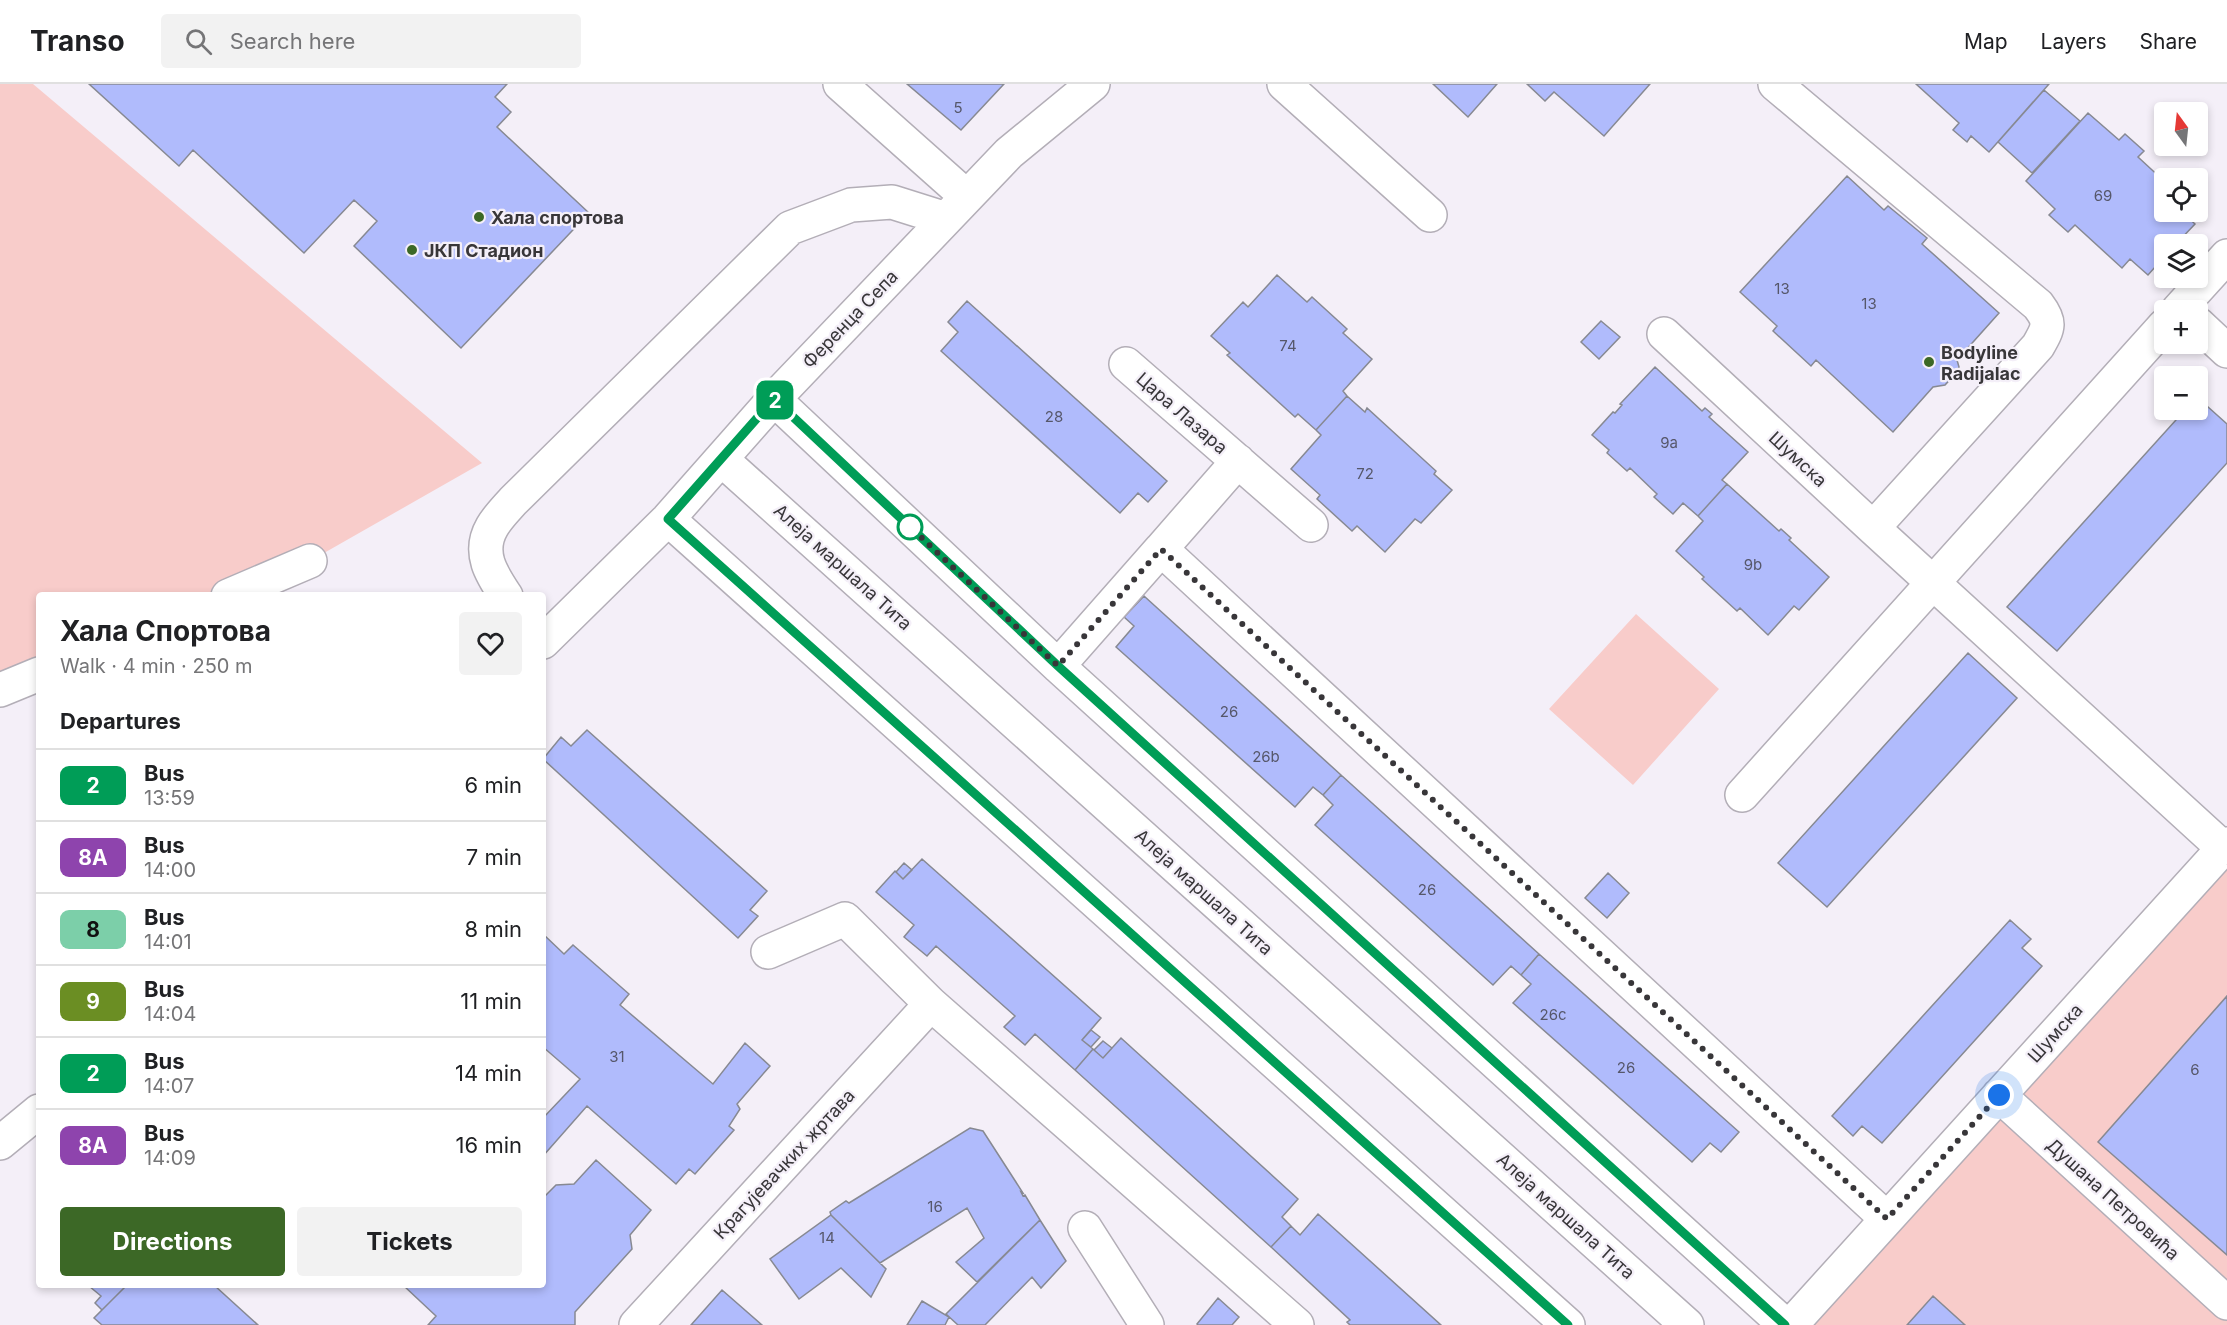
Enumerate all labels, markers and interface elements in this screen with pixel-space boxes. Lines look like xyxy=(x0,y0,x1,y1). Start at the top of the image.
search box xyxy=(161,14,581,68)
text: Transo xyxy=(30,24,125,58)
icon: search xyxy=(182,25,215,58)
text: Search here xyxy=(230,28,355,54)
text: Map xyxy=(1964,29,2008,54)
text: Layers xyxy=(2041,29,2107,54)
text: Share xyxy=(2140,29,2197,54)
house number: 5 xyxy=(953,98,963,117)
north arrow xyxy=(2154,102,2208,156)
map controls xyxy=(2154,102,2208,420)
button: locate xyxy=(2154,168,2208,222)
house number: 69 xyxy=(2094,186,2112,205)
place label: Хала спортова xyxy=(491,207,624,228)
marker: Хала спортова xyxy=(472,210,486,224)
button: layers xyxy=(2154,234,2208,288)
place label: ЈКП Стадион xyxy=(424,240,543,261)
marker: ЈКП Стадион xyxy=(405,243,419,257)
street label: Ференца Сепа xyxy=(798,266,902,372)
house number: 13 xyxy=(1774,279,1790,298)
house number: 13 xyxy=(1861,294,1877,313)
button: + xyxy=(2154,300,2208,354)
house number: 74 xyxy=(1279,336,1297,355)
place label: Bodyline Radijalac xyxy=(1941,342,2021,384)
marker: Bodyline Radijalac xyxy=(1922,355,1936,369)
button: − xyxy=(2154,366,2208,420)
street label: Цара Лазара xyxy=(1132,368,1232,458)
line badge: 2 xyxy=(756,380,794,420)
text: 2 xyxy=(768,388,782,413)
house number: 28 xyxy=(1045,407,1063,426)
street label: Шумска xyxy=(1765,427,1831,491)
house number: 9a xyxy=(1660,433,1678,452)
house number: 72 xyxy=(1356,464,1374,483)
street label: Алеја маршала Тита xyxy=(770,500,916,634)
unlabelled marker xyxy=(897,514,923,540)
house number: 9b xyxy=(1744,555,1762,574)
button: heart xyxy=(459,612,522,675)
text: Хала Спортова xyxy=(60,614,271,648)
text: Walk · 4 min · 250 m xyxy=(60,654,253,678)
house number: 26 xyxy=(1220,702,1238,721)
text: Departures xyxy=(60,708,181,734)
house number: 26b xyxy=(1252,747,1280,766)
text: Bus xyxy=(144,760,185,786)
text: 6 min xyxy=(465,772,522,798)
text: 2 xyxy=(86,773,100,798)
text: 13:59 xyxy=(144,786,195,810)
street label: Алеја маршала Тита xyxy=(1131,825,1277,959)
text: Bus xyxy=(144,832,185,858)
text: 7 min xyxy=(466,844,522,870)
text: 8A xyxy=(78,845,108,870)
text: 14:00 xyxy=(144,858,196,882)
house number: 26 xyxy=(1418,880,1436,899)
text: Bus xyxy=(144,904,185,930)
text: 8 min xyxy=(465,916,522,942)
text: 8 xyxy=(86,917,100,942)
text: 14:01 xyxy=(144,930,192,954)
text: Bus xyxy=(144,976,185,1002)
text: 11 min xyxy=(460,988,522,1014)
text: 9 xyxy=(86,989,100,1014)
street label: Шумска xyxy=(2023,999,2087,1067)
text: 14:04 xyxy=(144,1002,196,1026)
house number: 26c xyxy=(1539,1005,1567,1024)
house number: 31 xyxy=(609,1047,625,1066)
text: Bus xyxy=(144,1048,185,1074)
house number: 26 xyxy=(1617,1058,1635,1077)
text: 14 min xyxy=(455,1060,522,1086)
house number: 6 xyxy=(2190,1060,2200,1079)
text: 2 xyxy=(86,1061,100,1086)
text: 14:07 xyxy=(144,1074,194,1098)
your location xyxy=(1984,1080,2014,1110)
street label: Крагујевачких жртава xyxy=(709,1085,859,1243)
text: Bus xyxy=(144,1120,185,1146)
text: 16 min xyxy=(456,1132,522,1158)
text: 8A xyxy=(78,1133,108,1158)
street label: Душана Петровића xyxy=(2042,1134,2184,1264)
text: 14:09 xyxy=(144,1146,196,1170)
street label: Алеја маршала Тита xyxy=(1493,1149,1639,1283)
house number: 16 xyxy=(927,1197,943,1216)
button: Directions xyxy=(60,1207,285,1276)
button: Tickets xyxy=(297,1207,522,1276)
house number: 14 xyxy=(819,1228,835,1247)

